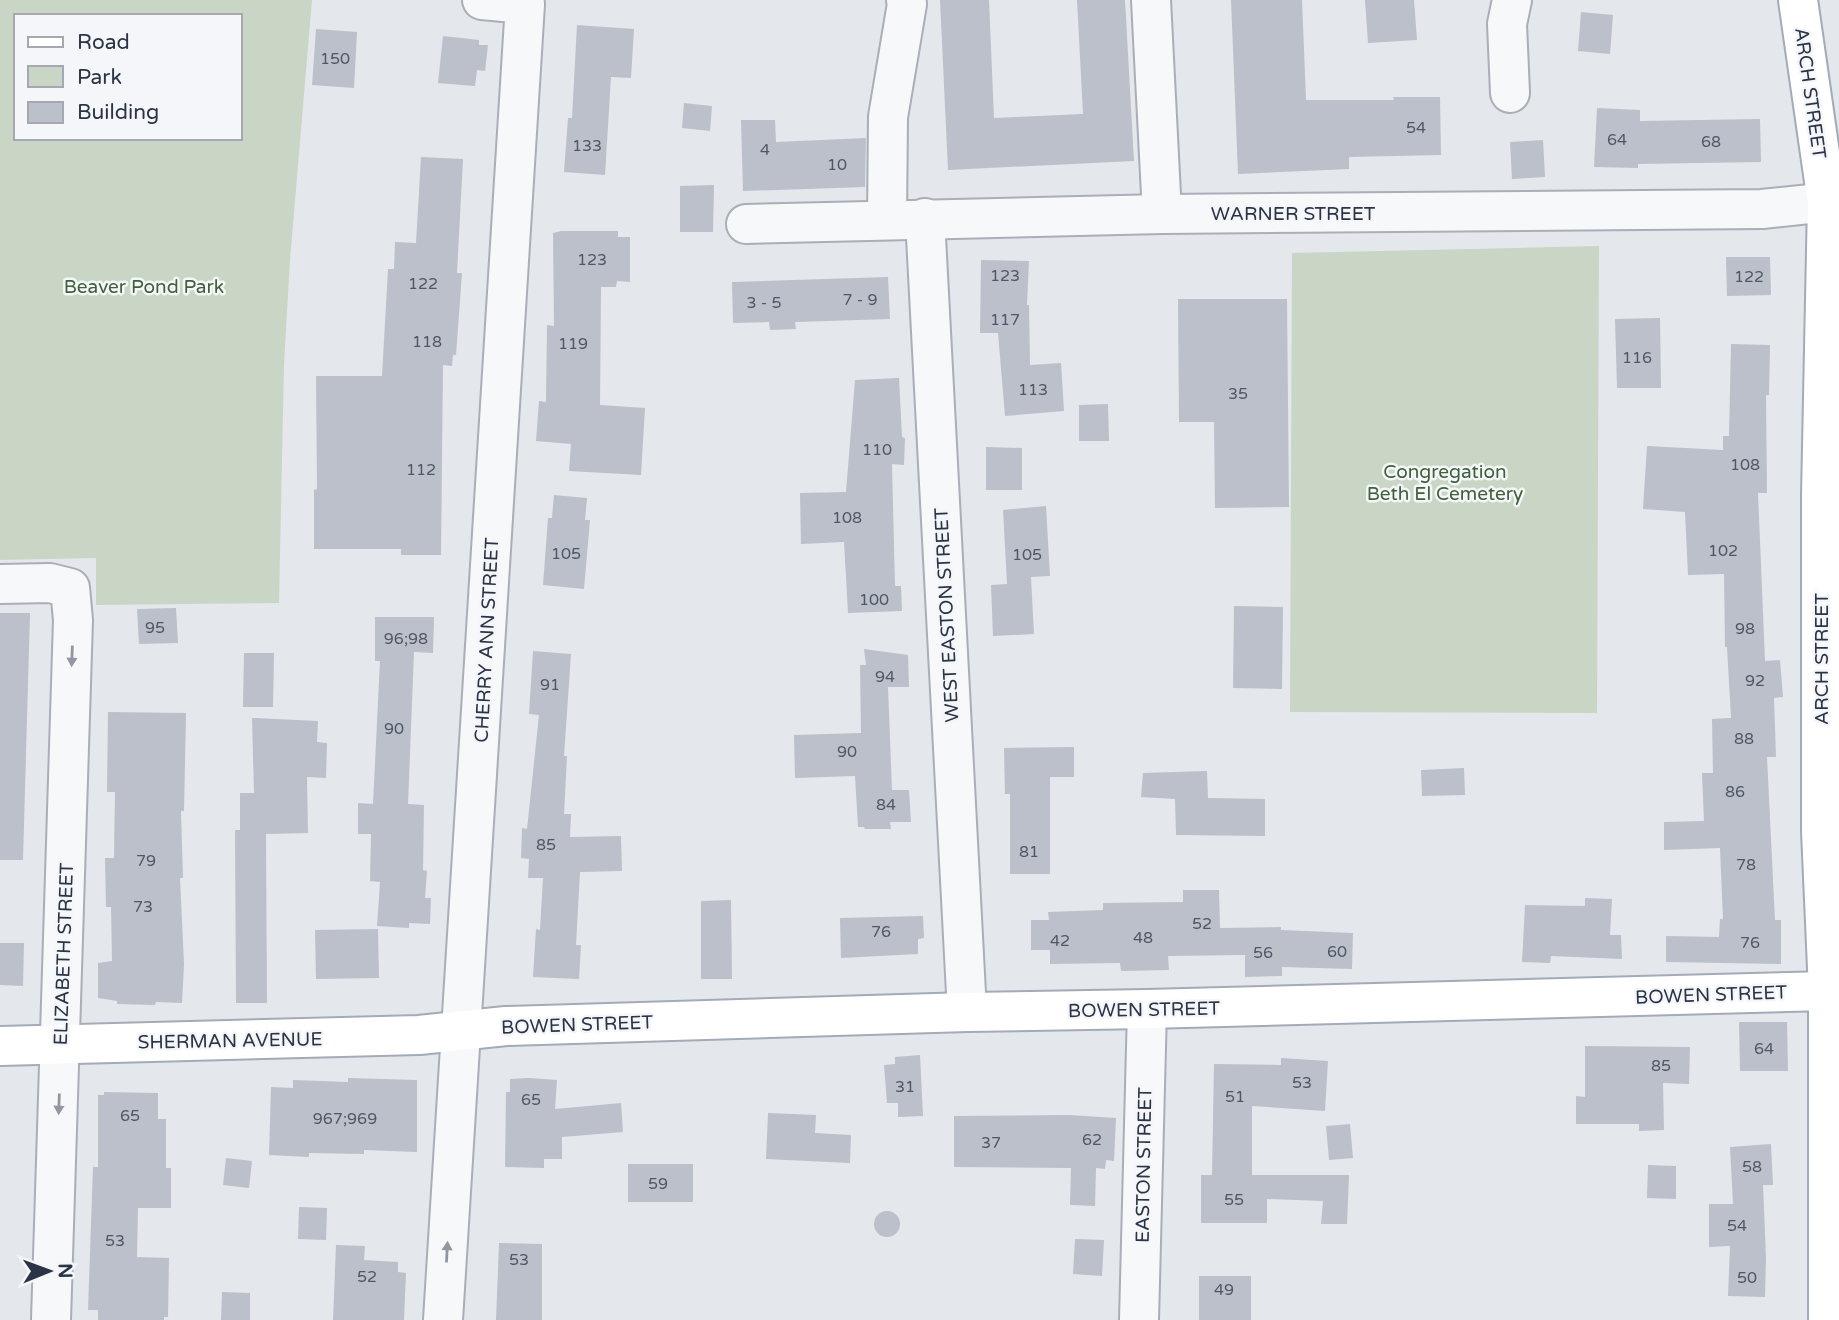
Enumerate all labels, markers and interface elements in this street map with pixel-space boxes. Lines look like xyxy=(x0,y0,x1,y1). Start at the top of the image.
legend xyxy=(14,14,242,140)
street label: ARCH STREET xyxy=(1790,26,1830,161)
text: Road xyxy=(77,30,130,55)
house number: 150 xyxy=(320,49,350,69)
text: Park xyxy=(77,65,122,90)
text: Building xyxy=(77,100,159,125)
house number: 54 xyxy=(1406,118,1426,138)
house number: 64 xyxy=(1607,130,1627,150)
house number: 68 xyxy=(1701,132,1721,152)
house number: 133 xyxy=(572,136,602,156)
house number: 4 xyxy=(760,140,770,160)
house number: 10 xyxy=(827,155,847,175)
street label: WARNER STREET xyxy=(1211,203,1376,225)
house number: 123 xyxy=(577,250,607,270)
house number: 123 xyxy=(990,266,1020,286)
house number: 122 xyxy=(1734,267,1764,287)
house number: 122 xyxy=(408,274,438,294)
park label: Beaver Pond Park xyxy=(64,276,224,298)
house number: 7 - 9 xyxy=(843,290,877,310)
house number: 3 - 5 xyxy=(747,293,781,313)
house number: 117 xyxy=(990,310,1020,330)
house number: 118 xyxy=(412,332,442,352)
house number: 119 xyxy=(558,334,588,354)
house number: 116 xyxy=(1622,348,1652,368)
house number: 113 xyxy=(1018,380,1048,400)
house number: 35 xyxy=(1228,384,1248,404)
house number: 110 xyxy=(862,440,892,460)
house number: 108 xyxy=(1730,455,1760,475)
house number: 112 xyxy=(406,460,436,480)
park label: Congregation Beth El Cemetery xyxy=(1367,461,1523,505)
street label: WEST EASTON STREET xyxy=(930,507,964,723)
house number: 108 xyxy=(832,508,862,528)
street label: CHERRY ANN STREET xyxy=(471,537,503,743)
house number: 102 xyxy=(1708,541,1738,561)
house number: 105 xyxy=(551,544,581,564)
house number: 105 xyxy=(1012,545,1042,565)
house number: 100 xyxy=(859,590,889,610)
street label: ARCH STREET xyxy=(1811,593,1833,725)
house number: 95 xyxy=(145,618,165,638)
house number: 98 xyxy=(1735,619,1755,639)
house number: 96;98 xyxy=(384,629,428,649)
one-way arrow xyxy=(67,645,78,667)
house number: 94 xyxy=(875,667,895,687)
house number: 92 xyxy=(1745,671,1765,691)
house number: 91 xyxy=(540,675,560,695)
house number: 90 xyxy=(384,719,404,739)
house number: 88 xyxy=(1734,729,1754,749)
house number: 90 xyxy=(837,742,857,762)
house number: 86 xyxy=(1725,782,1745,802)
house number: 84 xyxy=(876,795,896,815)
house number: 85 xyxy=(536,835,556,855)
house number: 81 xyxy=(1019,842,1039,862)
house number: 79 xyxy=(136,851,156,871)
house number: 78 xyxy=(1736,855,1756,875)
street label: ELIZABETH STREET xyxy=(50,862,78,1046)
house number: 73 xyxy=(133,897,153,917)
house number: 52 xyxy=(1192,914,1212,934)
house number: 76 xyxy=(871,922,891,942)
house number: 48 xyxy=(1133,928,1153,948)
house number: 42 xyxy=(1050,931,1070,951)
house number: 76 xyxy=(1740,933,1760,953)
house number: 60 xyxy=(1327,942,1347,962)
house number: 56 xyxy=(1253,943,1273,963)
street label: BOWEN STREET xyxy=(1635,981,1788,1009)
street label: BOWEN STREET xyxy=(1068,998,1221,1022)
street label: BOWEN STREET xyxy=(501,1011,654,1039)
street label: SHERMAN AVENUE xyxy=(137,1028,323,1054)
house number: 64 xyxy=(1754,1039,1774,1059)
house number: 85 xyxy=(1651,1056,1671,1076)
house number: 53 xyxy=(1292,1073,1312,1093)
house number: 31 xyxy=(895,1077,915,1097)
street label: EASTON STREET xyxy=(1132,1086,1156,1243)
house number: 51 xyxy=(1225,1087,1245,1107)
house number: 65 xyxy=(521,1090,541,1110)
one-way arrow xyxy=(53,1093,64,1115)
house number: 65 xyxy=(120,1106,140,1126)
house number: 967;969 xyxy=(313,1109,377,1129)
house number: 62 xyxy=(1082,1130,1102,1150)
house number: 37 xyxy=(981,1133,1001,1153)
house number: 58 xyxy=(1742,1157,1762,1177)
house number: 59 xyxy=(648,1174,668,1194)
house number: 55 xyxy=(1224,1190,1244,1210)
house number: 54 xyxy=(1727,1216,1747,1236)
house number: 53 xyxy=(105,1231,125,1251)
north arrow xyxy=(14,1236,84,1306)
one-way arrow xyxy=(442,1241,453,1263)
house number: 53 xyxy=(509,1250,529,1270)
text: N xyxy=(54,1263,76,1279)
house number: 52 xyxy=(357,1267,377,1287)
house number: 50 xyxy=(1737,1268,1757,1288)
house number: 49 xyxy=(1214,1280,1234,1300)

